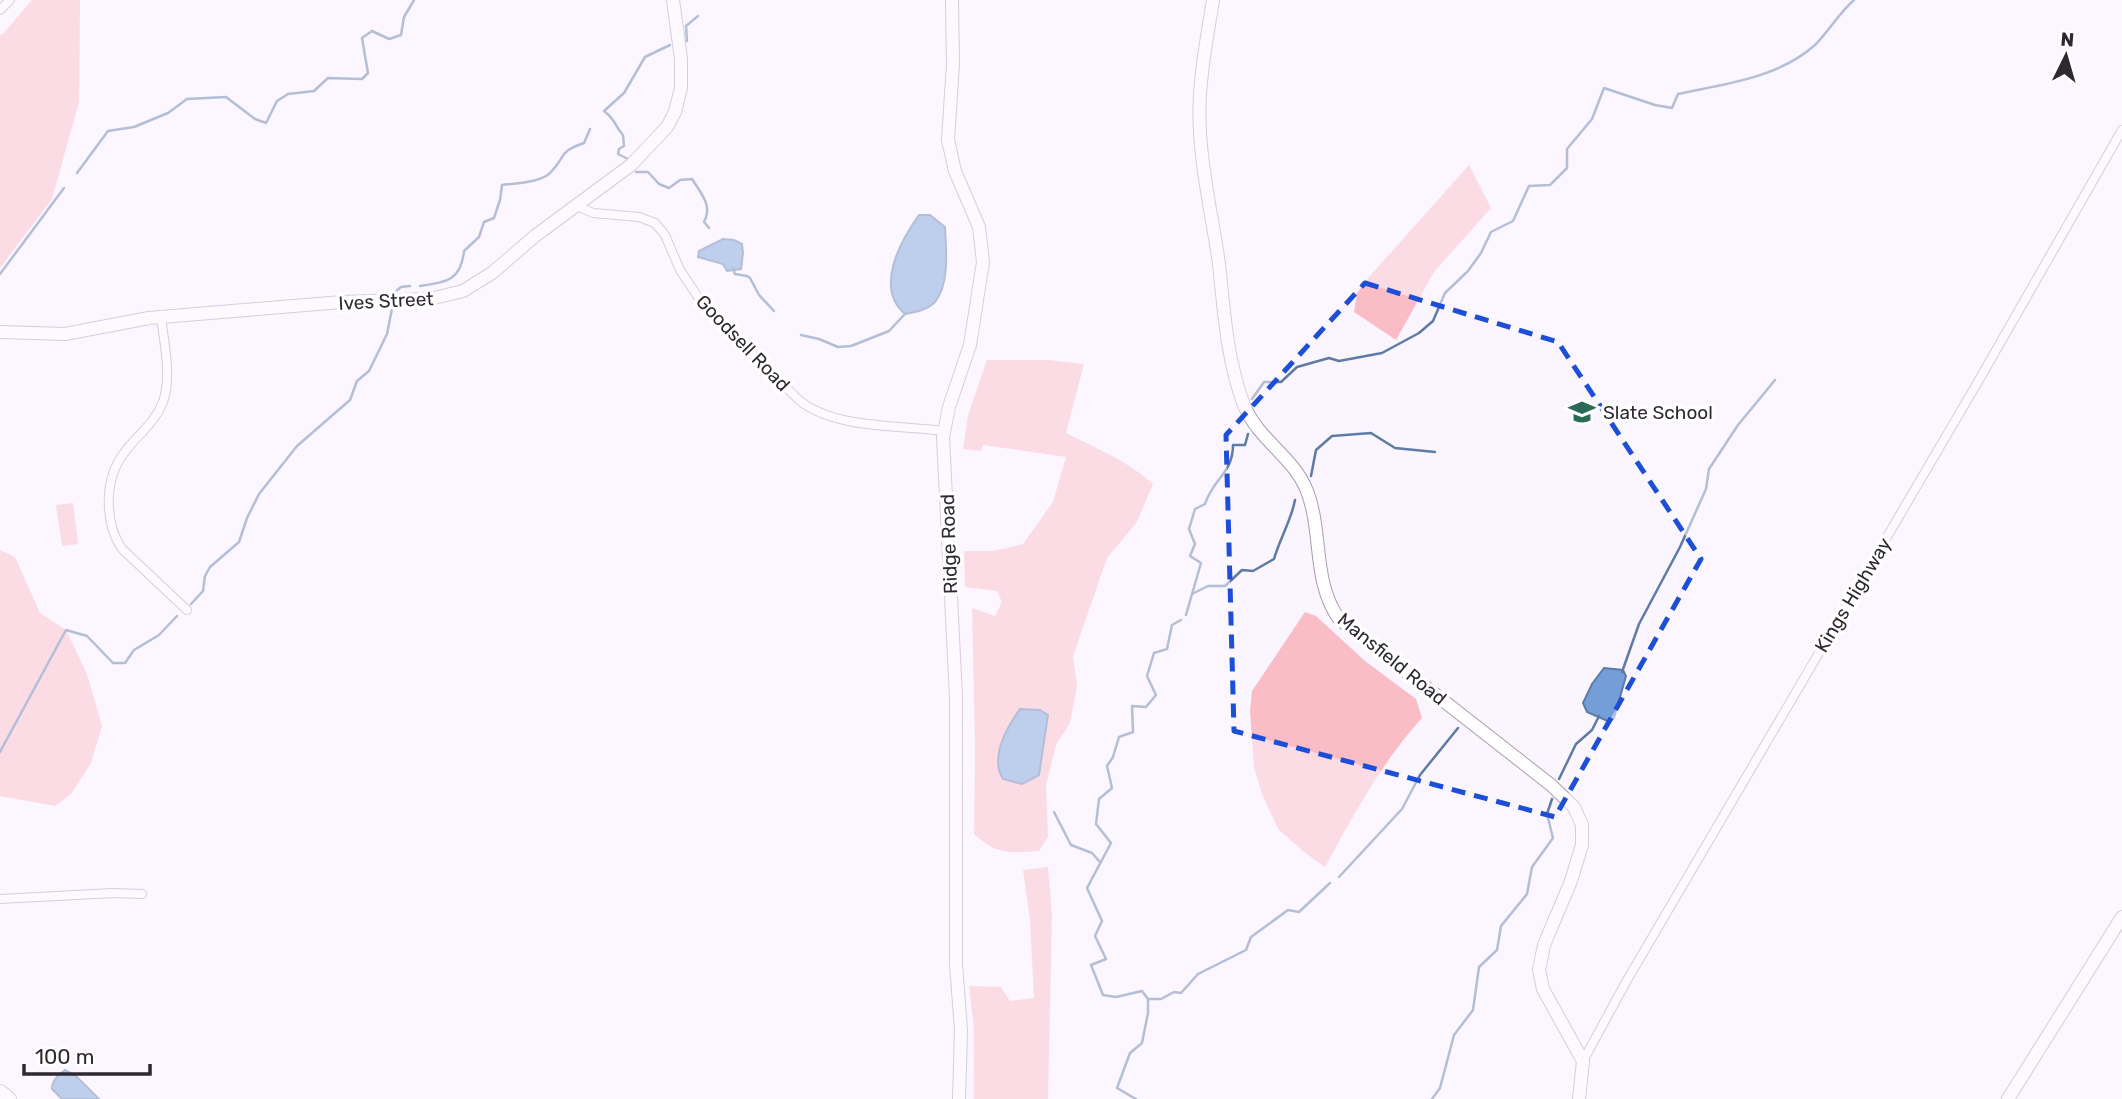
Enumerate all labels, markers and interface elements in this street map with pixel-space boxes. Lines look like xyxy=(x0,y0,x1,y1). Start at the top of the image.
north arrow xyxy=(2031,21,2101,91)
text: N xyxy=(2060,28,2075,52)
street label: Ives Street xyxy=(338,287,435,315)
street label: Goodsell Road xyxy=(691,290,795,396)
school or university icon: Slate School xyxy=(1567,397,1597,427)
place label: Slate School xyxy=(1603,401,1713,424)
street label: Ridge Road xyxy=(936,494,962,594)
street label: Kings Highway xyxy=(1810,533,1896,657)
street label: Mansfield Road xyxy=(1333,608,1451,710)
scale bar xyxy=(24,1032,150,1076)
text: 100 m xyxy=(35,1044,94,1069)

